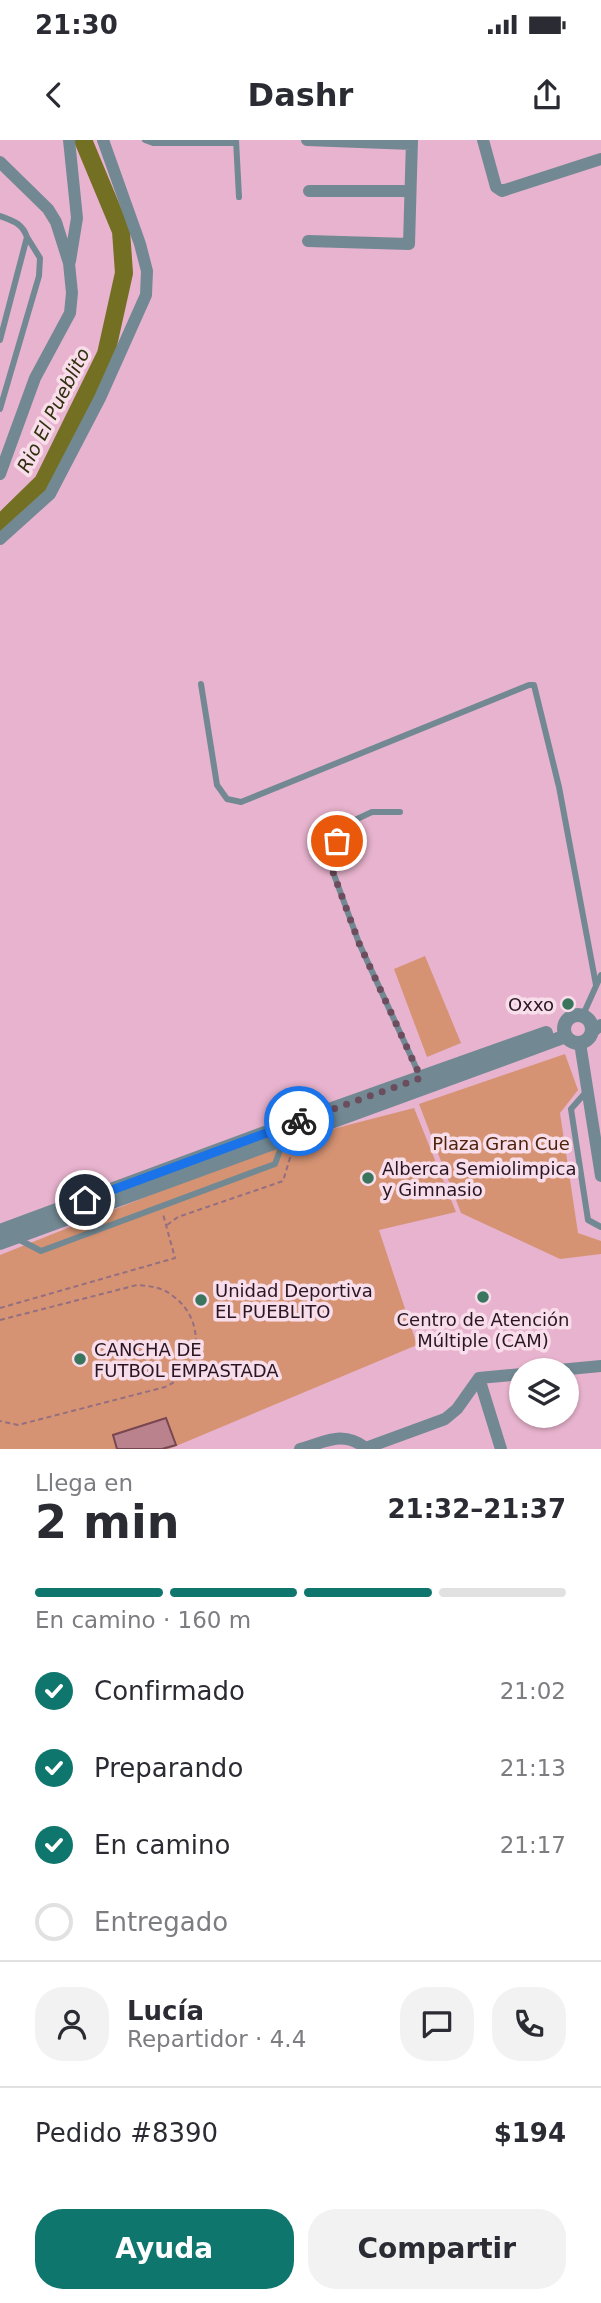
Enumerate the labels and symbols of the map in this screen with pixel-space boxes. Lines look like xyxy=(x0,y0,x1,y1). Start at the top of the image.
water label: Rio El Pueblito xyxy=(12,344,94,476)
pin xyxy=(307,811,367,871)
place label: Oxxo xyxy=(508,994,554,1015)
marker: Oxxo xyxy=(560,996,576,1012)
courier xyxy=(264,1086,334,1156)
park label: Plaza Gran Cue xyxy=(432,1133,570,1154)
place label: Alberca Semiolimpica y Gimnasio xyxy=(382,1158,576,1200)
pin xyxy=(55,1170,115,1230)
marker: Alberca Semiolimpica y Gimnasio xyxy=(360,1170,376,1186)
place label: Unidad Deportiva EL PUEBLITO xyxy=(215,1280,373,1322)
marker: Centro de Atención Múltiple (CAM) xyxy=(475,1289,491,1305)
marker: Unidad Deportiva EL PUEBLITO xyxy=(193,1292,209,1308)
place label: Centro de Atención Múltiple (CAM) xyxy=(397,1309,569,1351)
place label: CANCHA DE FUTBOL EMPASTADA xyxy=(94,1339,279,1381)
marker: CANCHA DE FUTBOL EMPASTADA xyxy=(72,1351,88,1367)

